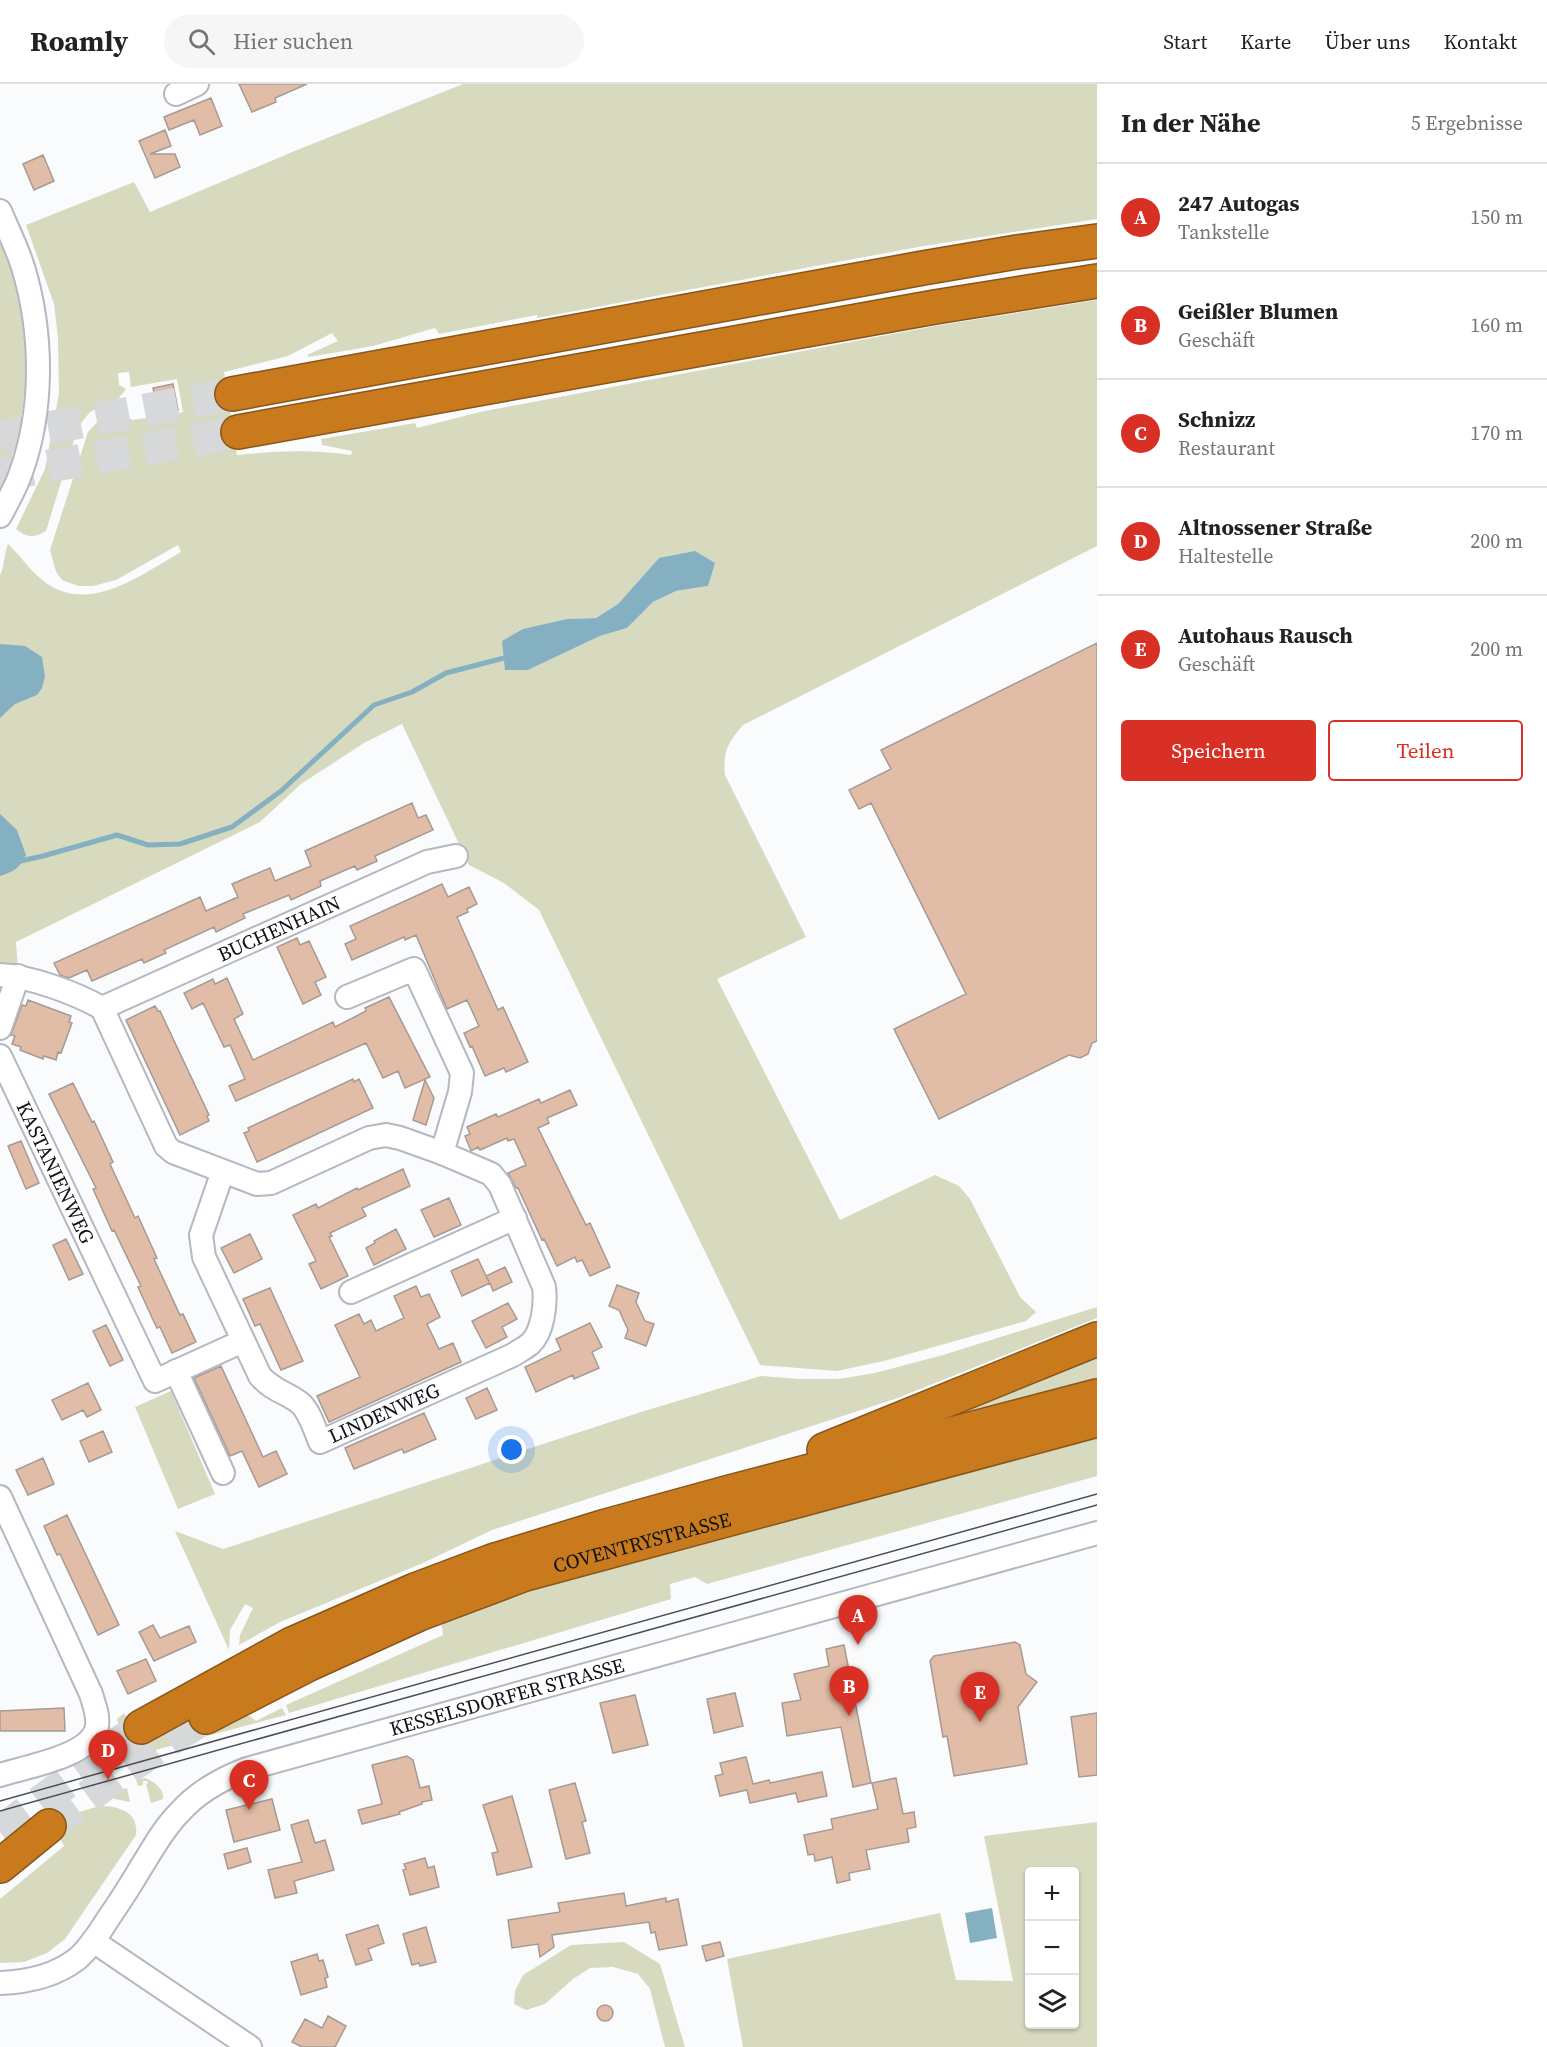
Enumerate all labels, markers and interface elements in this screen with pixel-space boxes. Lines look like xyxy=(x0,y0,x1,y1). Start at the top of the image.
search box xyxy=(164,14,584,68)
text: Roamly xyxy=(30,22,128,60)
icon: search xyxy=(185,25,218,58)
text: Hier suchen xyxy=(233,26,353,56)
text: Start xyxy=(1163,27,1207,56)
text: Karte xyxy=(1240,27,1291,56)
text: Über uns xyxy=(1324,27,1410,56)
text: Kontakt xyxy=(1443,27,1517,56)
text: In der Nähe xyxy=(1121,105,1261,141)
text: 5 Ergebnisse xyxy=(1411,109,1523,137)
text: 247 Autogas xyxy=(1178,188,1299,218)
text: A xyxy=(1134,203,1147,231)
text: 150 m xyxy=(1470,203,1523,231)
text: Tankstelle xyxy=(1178,218,1270,246)
text: Geißler Blumen xyxy=(1178,296,1338,326)
text: B xyxy=(1134,311,1147,339)
text: 160 m xyxy=(1470,311,1523,339)
text: Geschäft xyxy=(1178,326,1255,354)
text: Schnizz xyxy=(1178,404,1255,434)
text: C xyxy=(1134,419,1147,447)
text: 170 m xyxy=(1470,419,1523,447)
text: Restaurant xyxy=(1178,434,1275,462)
text: Altnossener Straße xyxy=(1178,512,1372,542)
text: D xyxy=(1133,527,1148,555)
text: 200 m xyxy=(1470,527,1523,555)
text: Haltestelle xyxy=(1178,542,1274,570)
text: Autohaus Rausch xyxy=(1178,620,1353,650)
text: E xyxy=(1135,635,1146,663)
text: 200 m xyxy=(1470,635,1523,663)
text: Geschäft xyxy=(1178,650,1255,678)
button: Speichern xyxy=(1121,720,1316,781)
button: Teilen xyxy=(1328,720,1523,781)
street label: BUCHENHAIN xyxy=(213,889,345,968)
street label: KASTANIENWEG xyxy=(10,1097,102,1248)
street label: LINDENWEG xyxy=(324,1376,444,1450)
your location xyxy=(497,1435,526,1464)
street label: COVENTRYSTRASSE xyxy=(550,1505,734,1580)
pin: A xyxy=(838,1596,878,1645)
street label: KESSELSDORFER STRASSE xyxy=(386,1651,627,1743)
pin: B xyxy=(830,1666,868,1716)
pin: E xyxy=(960,1672,1000,1722)
pin: D xyxy=(88,1730,128,1780)
pin: C xyxy=(230,1760,268,1810)
map controls xyxy=(1025,1867,1079,2029)
button: + xyxy=(1025,1867,1079,1921)
button: − xyxy=(1025,1921,1079,1975)
button: layers xyxy=(1025,1975,1079,2029)

